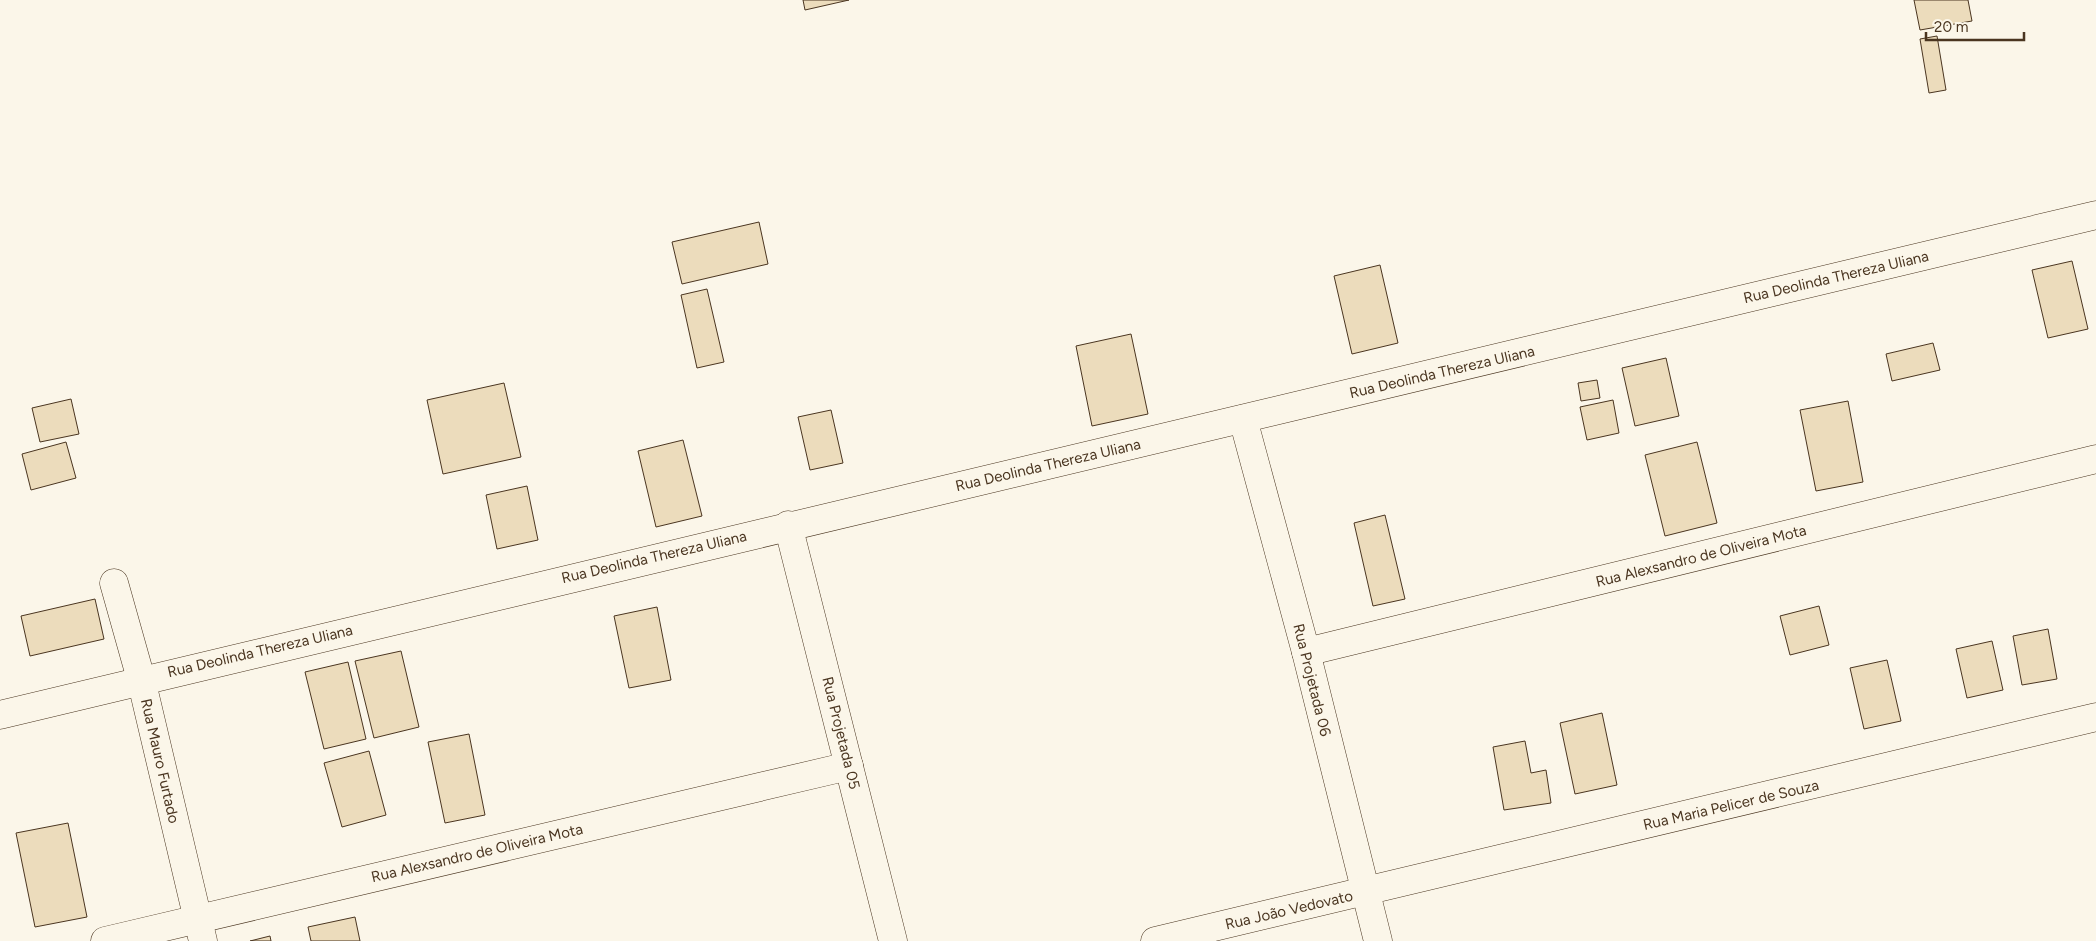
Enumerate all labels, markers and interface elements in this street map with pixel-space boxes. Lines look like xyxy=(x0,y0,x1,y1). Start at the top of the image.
scale bar xyxy=(1926,10,2024,42)
text: 20 m xyxy=(1934,18,1968,36)
street label: Rua Deolinda Thereza Uliana xyxy=(1742,247,1930,307)
street label: Rua Deolinda Thereza Uliana xyxy=(1348,342,1536,402)
street label: Rua Deolinda Thereza Uliana xyxy=(954,435,1142,495)
street label: Rua Alexsandro de Oliveira Mota xyxy=(1594,521,1808,591)
street label: Rua Deolinda Thereza Uliana xyxy=(560,527,748,587)
street label: Rua Deolinda Thereza Uliana xyxy=(166,621,354,681)
street label: Rua Projetada 06 xyxy=(1289,622,1335,739)
street label: Rua Projetada 05 xyxy=(818,675,864,791)
street label: Rua Mauro Furtado xyxy=(137,697,183,825)
street label: Rua Maria Pelicer de Souza xyxy=(1641,776,1821,834)
street label: Rua Alexsandro de Oliveira Mota xyxy=(369,820,585,886)
street label: Rua João Vedovato xyxy=(1223,886,1355,933)

